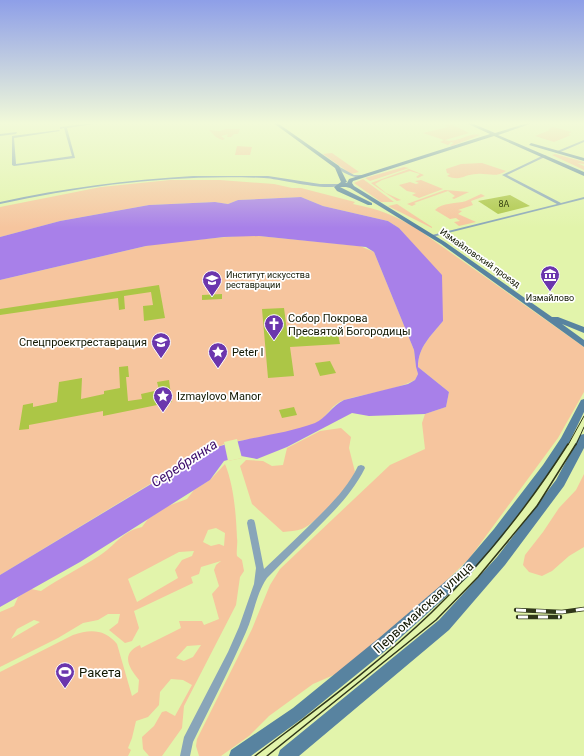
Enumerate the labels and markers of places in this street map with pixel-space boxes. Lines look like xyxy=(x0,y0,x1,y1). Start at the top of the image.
museum icon: Измайлово xyxy=(539,264,561,292)
school or university icon: Институт искусства реставрации xyxy=(201,269,223,297)
place label: Институт искусства реставрации xyxy=(226,270,310,290)
place label: Измайлово xyxy=(526,293,574,303)
place label: Собор Покрова Пресвятой Богородицы xyxy=(288,312,410,338)
church icon: Собор Покрова Пресвятой Богородицы xyxy=(263,313,285,341)
school or university icon: Спецпроектреставрация xyxy=(150,331,172,359)
place label: Спецпроектреставрация xyxy=(19,336,147,349)
place icon: Peter I xyxy=(207,341,229,369)
place label: Peter I xyxy=(232,346,264,359)
place icon: Izmaylovo Manor xyxy=(152,385,174,413)
place label: Izmaylovo Manor xyxy=(177,390,261,403)
sports icon: Ракета xyxy=(54,661,76,689)
place label: Ракета xyxy=(79,665,121,680)

